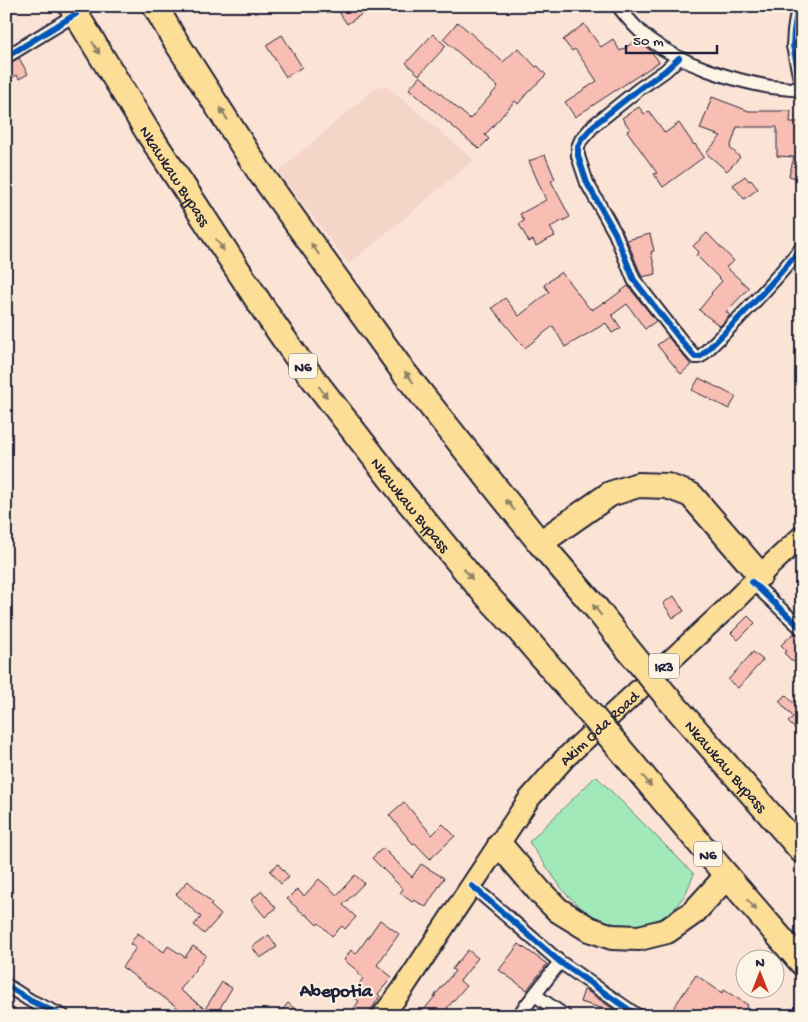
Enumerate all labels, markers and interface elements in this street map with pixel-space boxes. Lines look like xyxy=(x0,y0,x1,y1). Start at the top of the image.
scale bar xyxy=(626,22,717,54)
text: 50 m xyxy=(633,33,664,51)
one-way arrow xyxy=(92,42,101,55)
one-way arrow xyxy=(219,108,228,121)
street label: Nkawkaw Bypass xyxy=(133,123,213,232)
one-way arrow xyxy=(216,238,225,251)
one-way arrow xyxy=(310,242,320,255)
road number: N6 xyxy=(289,354,317,378)
one-way arrow xyxy=(403,371,414,384)
one-way arrow xyxy=(318,385,328,399)
street label: Nkawkaw Bypass xyxy=(365,455,453,558)
one-way arrow xyxy=(504,499,515,512)
one-way arrow xyxy=(463,567,474,580)
one-way arrow xyxy=(591,603,602,616)
road number: IR3 xyxy=(649,654,679,678)
street label: Akim Oda Road xyxy=(557,687,646,771)
street label: Nkawkaw Bypass xyxy=(679,718,770,818)
one-way arrow xyxy=(641,774,652,787)
road number: N6 xyxy=(694,842,722,866)
one-way arrow xyxy=(746,899,757,912)
north arrow xyxy=(736,950,786,1000)
text: N xyxy=(755,955,765,972)
district label: Abepotia xyxy=(299,981,374,1004)

